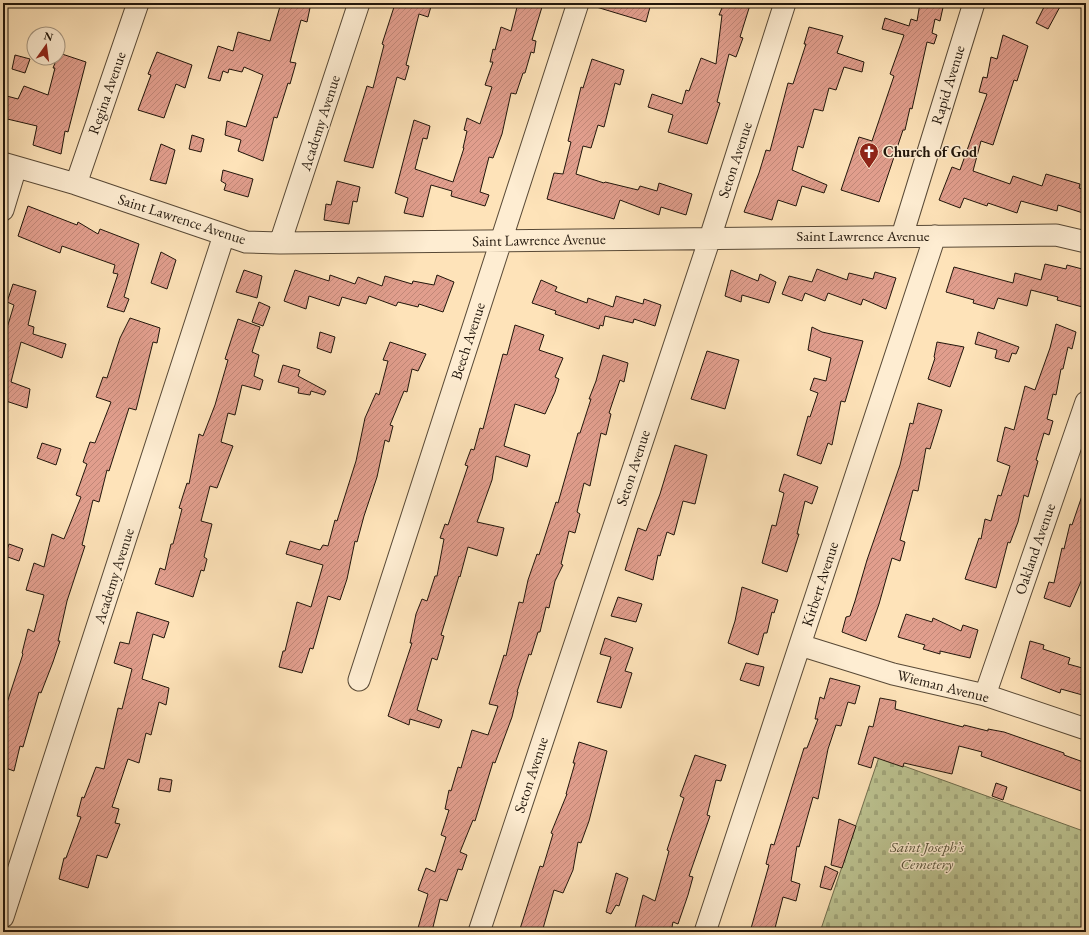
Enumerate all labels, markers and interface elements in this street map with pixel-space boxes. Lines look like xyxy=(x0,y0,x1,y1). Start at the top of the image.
north arrow xyxy=(26,26,66,66)
text: N xyxy=(42,28,55,44)
street label: Rapid Avenue xyxy=(926,43,969,127)
street label: Regina Avenue xyxy=(83,49,130,137)
street label: Academy Avenue xyxy=(295,73,344,174)
street label: Seton Avenue xyxy=(713,119,756,200)
church icon: Church of God xyxy=(858,141,880,169)
place label: Church of God xyxy=(883,142,978,161)
street label: Saint Lawrence Avenue xyxy=(116,189,249,248)
street label: Saint Lawrence Avenue xyxy=(796,226,930,245)
street label: Saint Lawrence Avenue xyxy=(472,229,606,250)
street label: Beech Avenue xyxy=(446,300,489,382)
street label: Seton Avenue xyxy=(611,427,654,508)
street label: Oakland Avenue xyxy=(1010,500,1059,597)
street label: Academy Avenue xyxy=(89,526,138,627)
street label: Kirbert Avenue xyxy=(797,539,842,629)
street label: Wieman Avenue xyxy=(895,665,991,706)
street label: Seton Avenue xyxy=(509,734,552,815)
park label: Saint Joseph’s Cemetery xyxy=(889,837,965,873)

